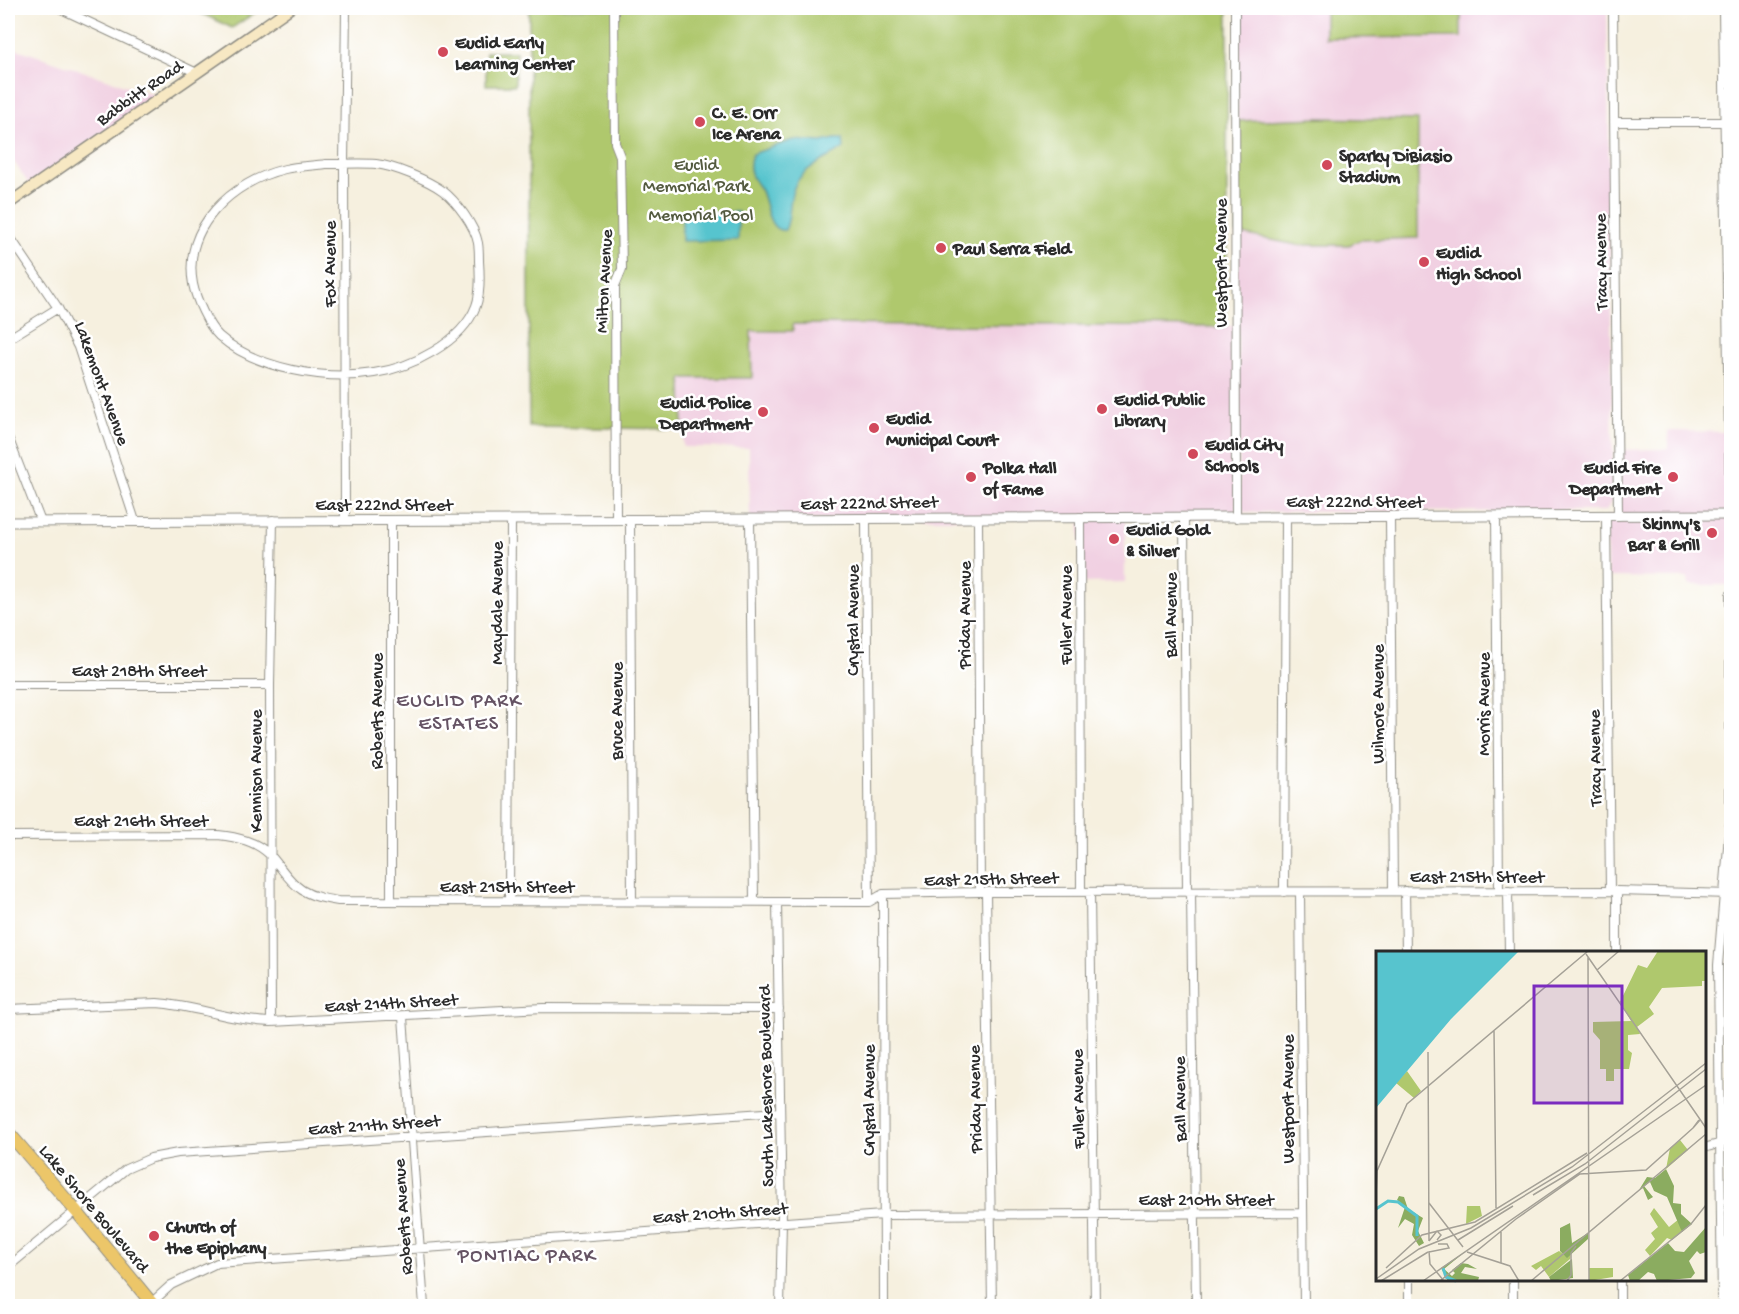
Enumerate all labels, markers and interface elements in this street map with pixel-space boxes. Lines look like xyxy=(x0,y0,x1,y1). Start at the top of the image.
place label: Euclid Early Learning Center xyxy=(455,34,576,76)
marker: Euclid Early Learning Center xyxy=(436,45,450,59)
street label: Babbitt Road xyxy=(92,56,189,132)
place label: C. E. Orr Ice Arena xyxy=(711,104,782,146)
marker: C. E. Orr Ice Arena xyxy=(693,115,707,129)
place label: Sparky DiBiasio Stadium xyxy=(1339,147,1453,189)
park label: Euclid Memorial Park xyxy=(643,156,751,198)
marker: Sparky DiBiasio Stadium xyxy=(1320,158,1334,172)
street label: Westport Avenue xyxy=(1212,198,1233,327)
park label: Memorial Pool xyxy=(649,206,754,227)
street label: Tracy Avenue xyxy=(1591,213,1614,311)
street label: Fox Avenue xyxy=(321,220,342,308)
street label: Milton Avenue xyxy=(592,228,619,334)
place label: Paul Serra Field xyxy=(952,240,1074,261)
marker: Paul Serra Field xyxy=(934,241,948,255)
place label: Euclid High School xyxy=(1436,244,1521,286)
marker: Euclid High School xyxy=(1417,255,1431,269)
street label: Lakemont Avenue xyxy=(68,319,133,449)
place label: Euclid Public Library xyxy=(1114,391,1205,433)
place label: Euclid Police Department xyxy=(657,394,753,436)
marker: Euclid Public Library xyxy=(1095,402,1109,416)
marker: Euclid Police Department xyxy=(756,405,770,419)
place label: Euclid Municipal Court xyxy=(886,410,999,452)
marker: Euclid Municipal Court xyxy=(867,421,881,435)
place label: Euclid City Schools xyxy=(1205,436,1283,478)
marker: Euclid City Schools xyxy=(1186,447,1200,461)
place label: Polka Hall of Fame xyxy=(982,459,1057,501)
place label: Euclid Fire Department xyxy=(1567,459,1663,501)
marker: Polka Hall of Fame xyxy=(964,470,978,484)
marker: Euclid Fire Department xyxy=(1666,470,1680,484)
street label: East 222nd Street xyxy=(800,493,940,516)
street label: East 222nd Street xyxy=(1286,493,1425,514)
street label: East 222nd Street xyxy=(315,496,454,517)
place label: Skinny's Bar & Grill xyxy=(1627,515,1701,557)
place label: Euclid Gold & Silver xyxy=(1126,521,1212,563)
marker: Skinny's Bar & Grill xyxy=(1705,526,1719,540)
marker: Euclid Gold & Silver xyxy=(1107,532,1121,546)
street label: Maydale Avenue xyxy=(488,541,509,665)
street label: Priday Avenue xyxy=(956,560,977,670)
street label: Crystal Avenue xyxy=(844,564,865,676)
street label: Fuller Avenue xyxy=(1057,564,1078,666)
street label: Ball Avenue xyxy=(1162,572,1183,659)
street label: Wilmore Avenue xyxy=(1369,644,1390,764)
street label: Roberts Avenue xyxy=(368,652,389,769)
street label: Morris Avenue xyxy=(1475,652,1496,756)
street label: Bruce Avenue xyxy=(608,661,629,761)
street label: East 218th Street xyxy=(72,662,208,683)
district label: EUCLID PARK ESTATES xyxy=(396,691,522,737)
street label: Kennison Avenue xyxy=(247,709,268,833)
street label: Tracy Avenue xyxy=(1585,709,1608,807)
street label: East 216th Street xyxy=(74,812,210,833)
street label: East 215th Street xyxy=(1410,868,1546,889)
street label: East 215th Street xyxy=(924,869,1060,892)
street label: East 215th Street xyxy=(440,878,576,899)
inset map xyxy=(1376,951,1706,1281)
street label: South Lakeshore Boulevard xyxy=(755,983,780,1187)
street label: East 214th Street xyxy=(324,990,460,1018)
street label: Westport Avenue xyxy=(1279,1034,1300,1163)
street label: Crystal Avenue xyxy=(860,1044,881,1156)
street label: Priday Avenue xyxy=(965,1044,988,1154)
street label: Fuller Avenue xyxy=(1068,1048,1091,1150)
street label: Ball Avenue xyxy=(1170,1055,1193,1143)
street label: East 211th Street xyxy=(308,1111,442,1142)
street label: Lake Shore Boulevard xyxy=(33,1141,154,1279)
street label: Roberts Avenue xyxy=(390,1157,419,1276)
street label: East 210th Street xyxy=(1138,1191,1275,1212)
street label: East 210th Street xyxy=(652,1199,790,1230)
place label: Church of the Epiphany xyxy=(164,1218,267,1260)
marker: Church of the Epiphany xyxy=(147,1229,161,1243)
district label: PONTIAC PARK xyxy=(457,1246,597,1269)

